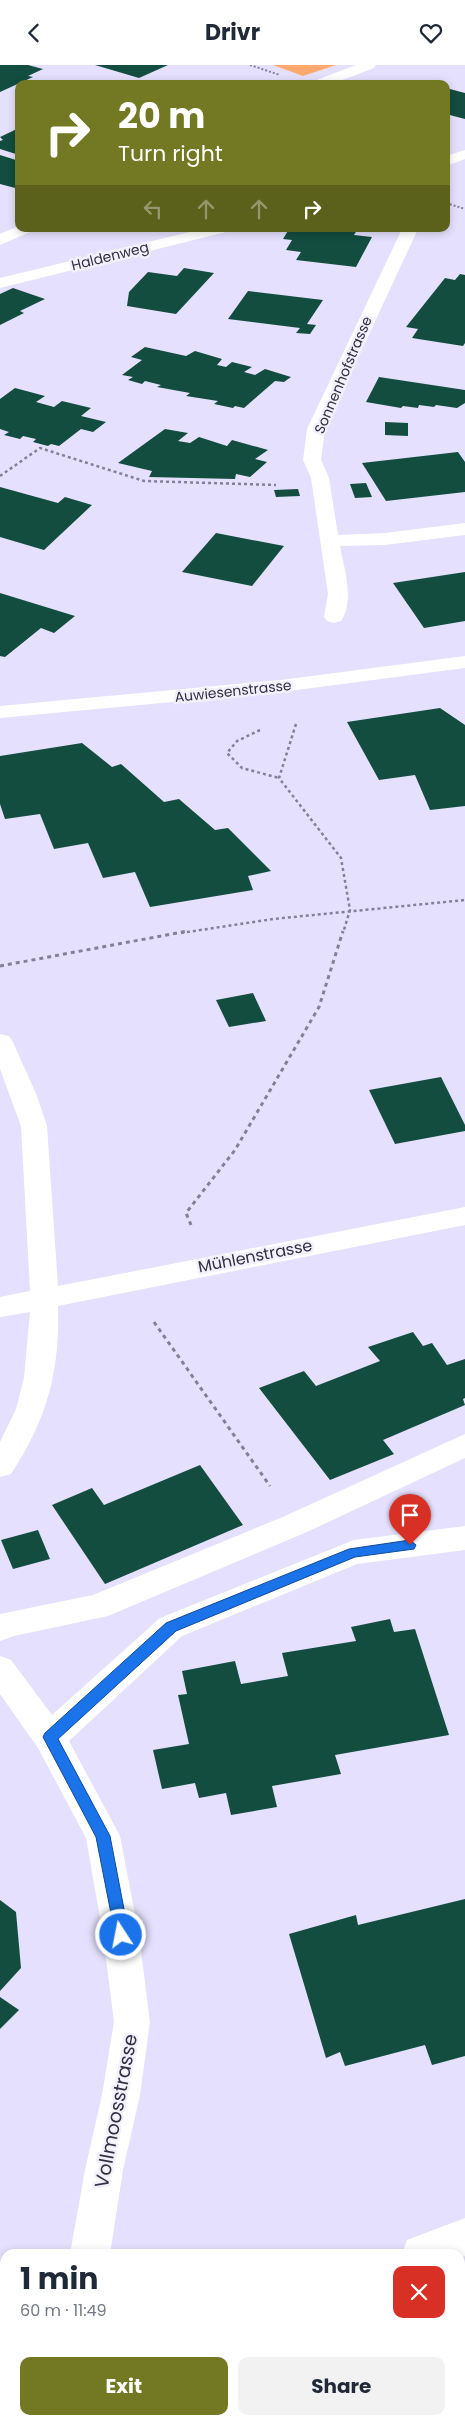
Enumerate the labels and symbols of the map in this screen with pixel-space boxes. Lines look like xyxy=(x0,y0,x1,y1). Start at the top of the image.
street label: Haldenweg xyxy=(69,237,151,275)
street label: Sonnenhofstrasse xyxy=(309,313,377,437)
street label: Auwiesenstrasse xyxy=(174,675,293,707)
street label: Mühlenstrasse xyxy=(196,1234,314,1278)
pin xyxy=(389,1494,431,1545)
position arrow xyxy=(94,1908,146,1960)
street label: Vollmoosstrasse xyxy=(88,2032,144,2190)

